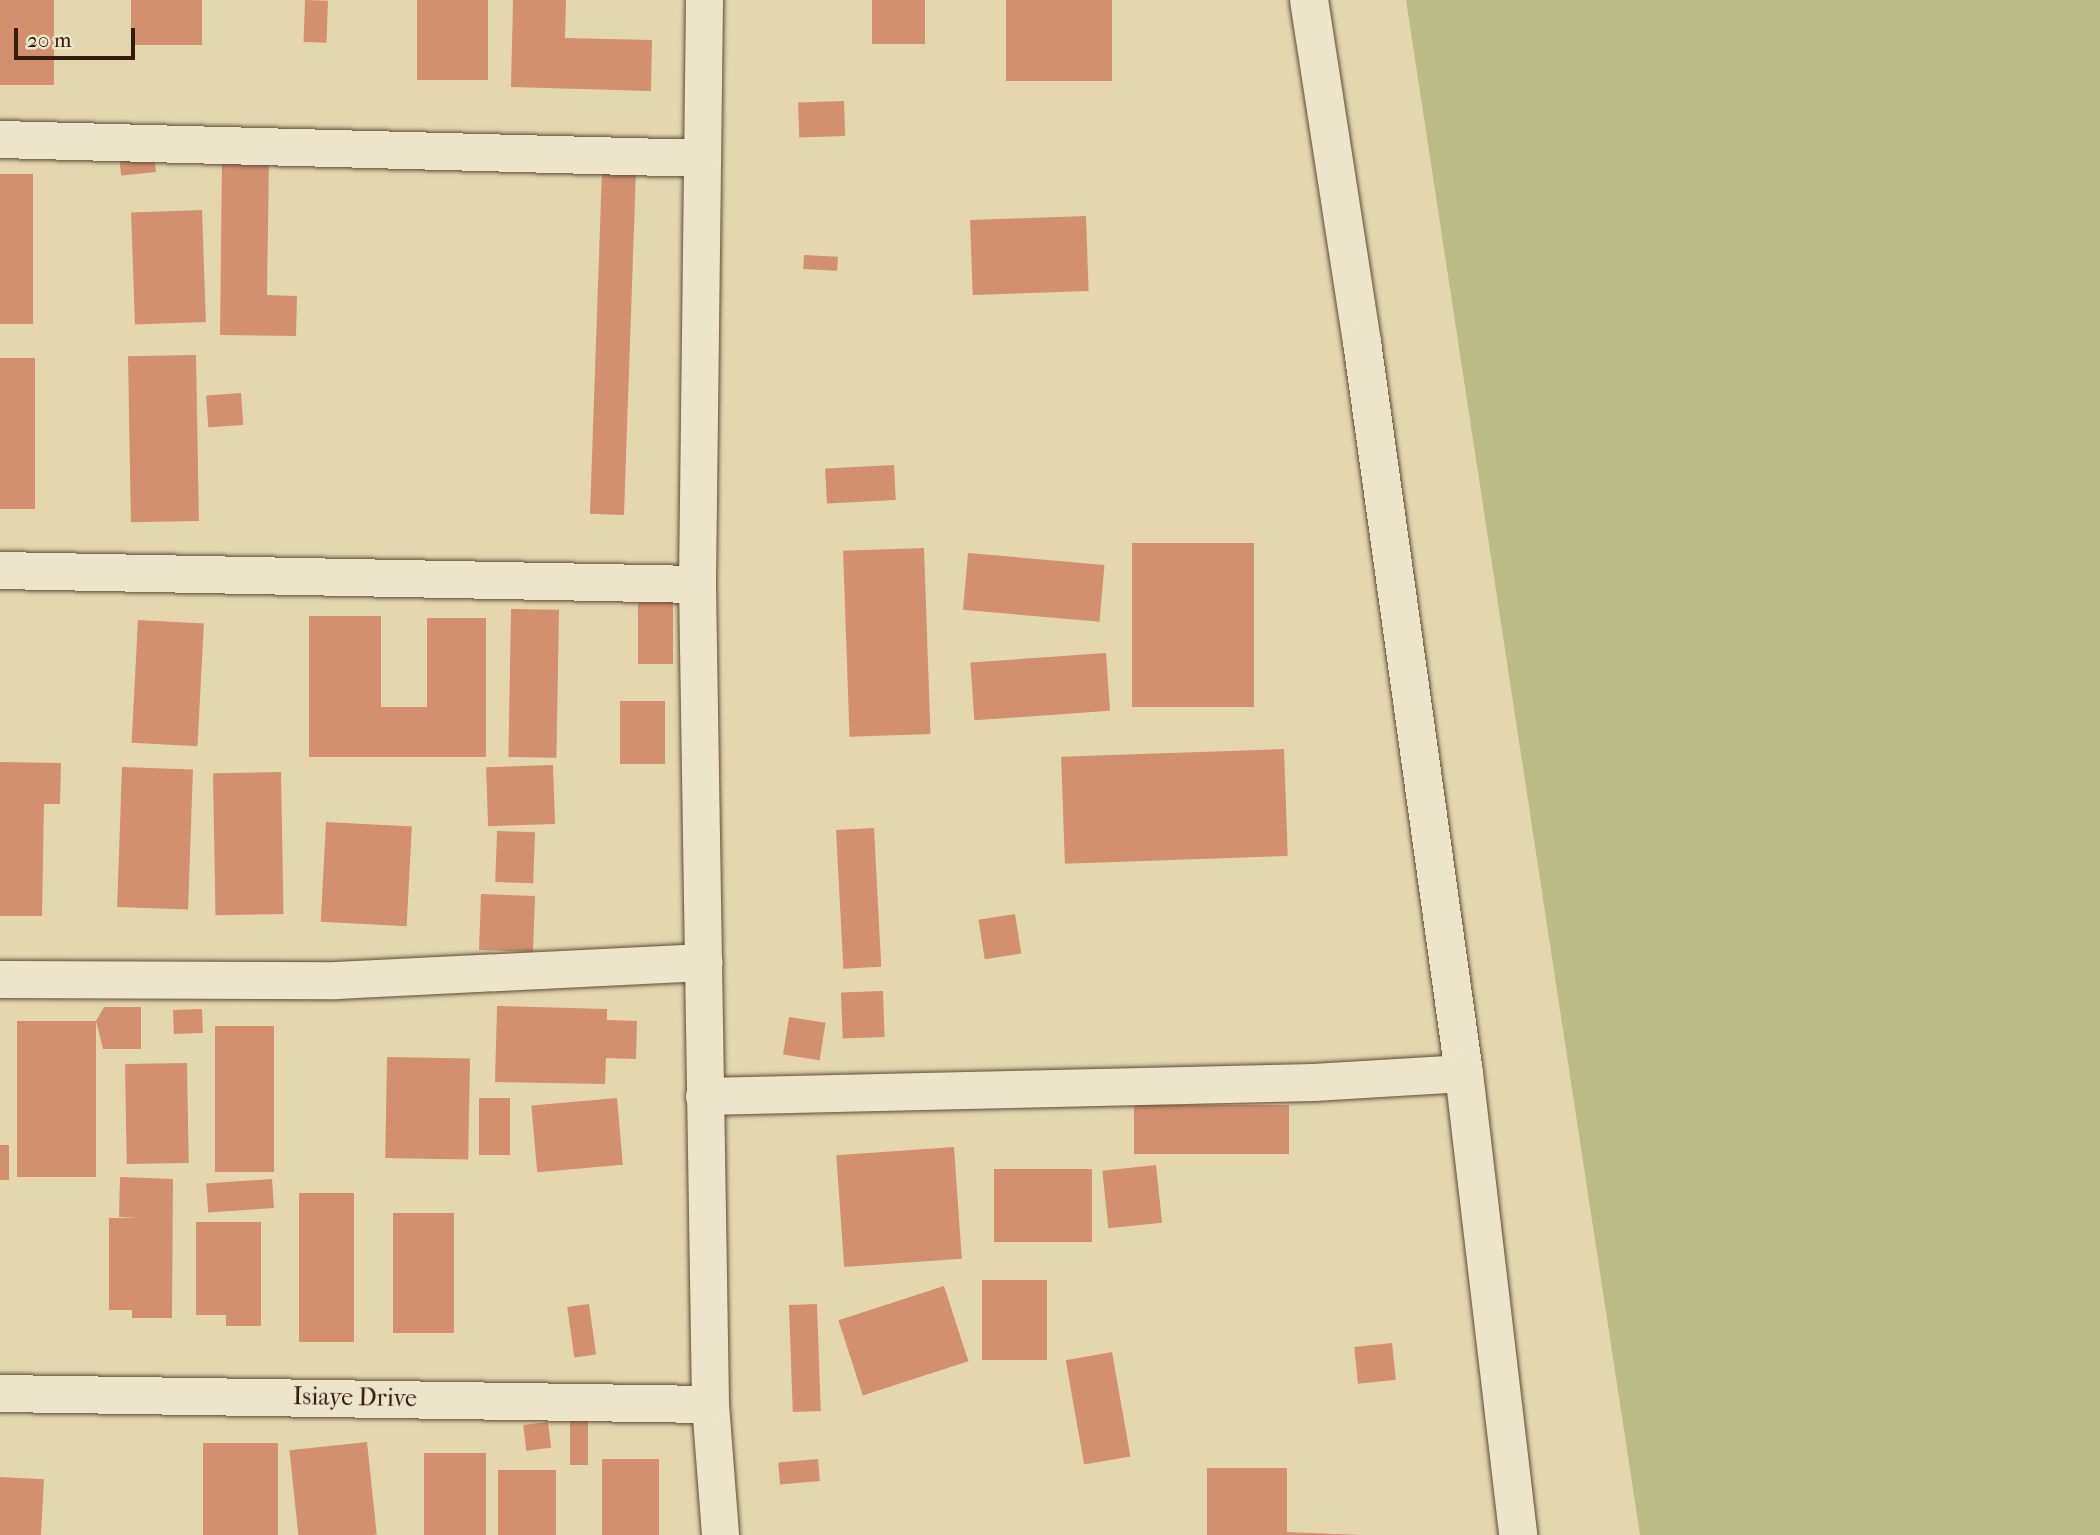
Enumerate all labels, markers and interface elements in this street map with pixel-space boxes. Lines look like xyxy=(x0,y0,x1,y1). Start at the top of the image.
scale bar xyxy=(18,14,138,58)
text: 20 m xyxy=(27,28,71,52)
street label: Isiaye Drive xyxy=(293,1383,417,1413)

